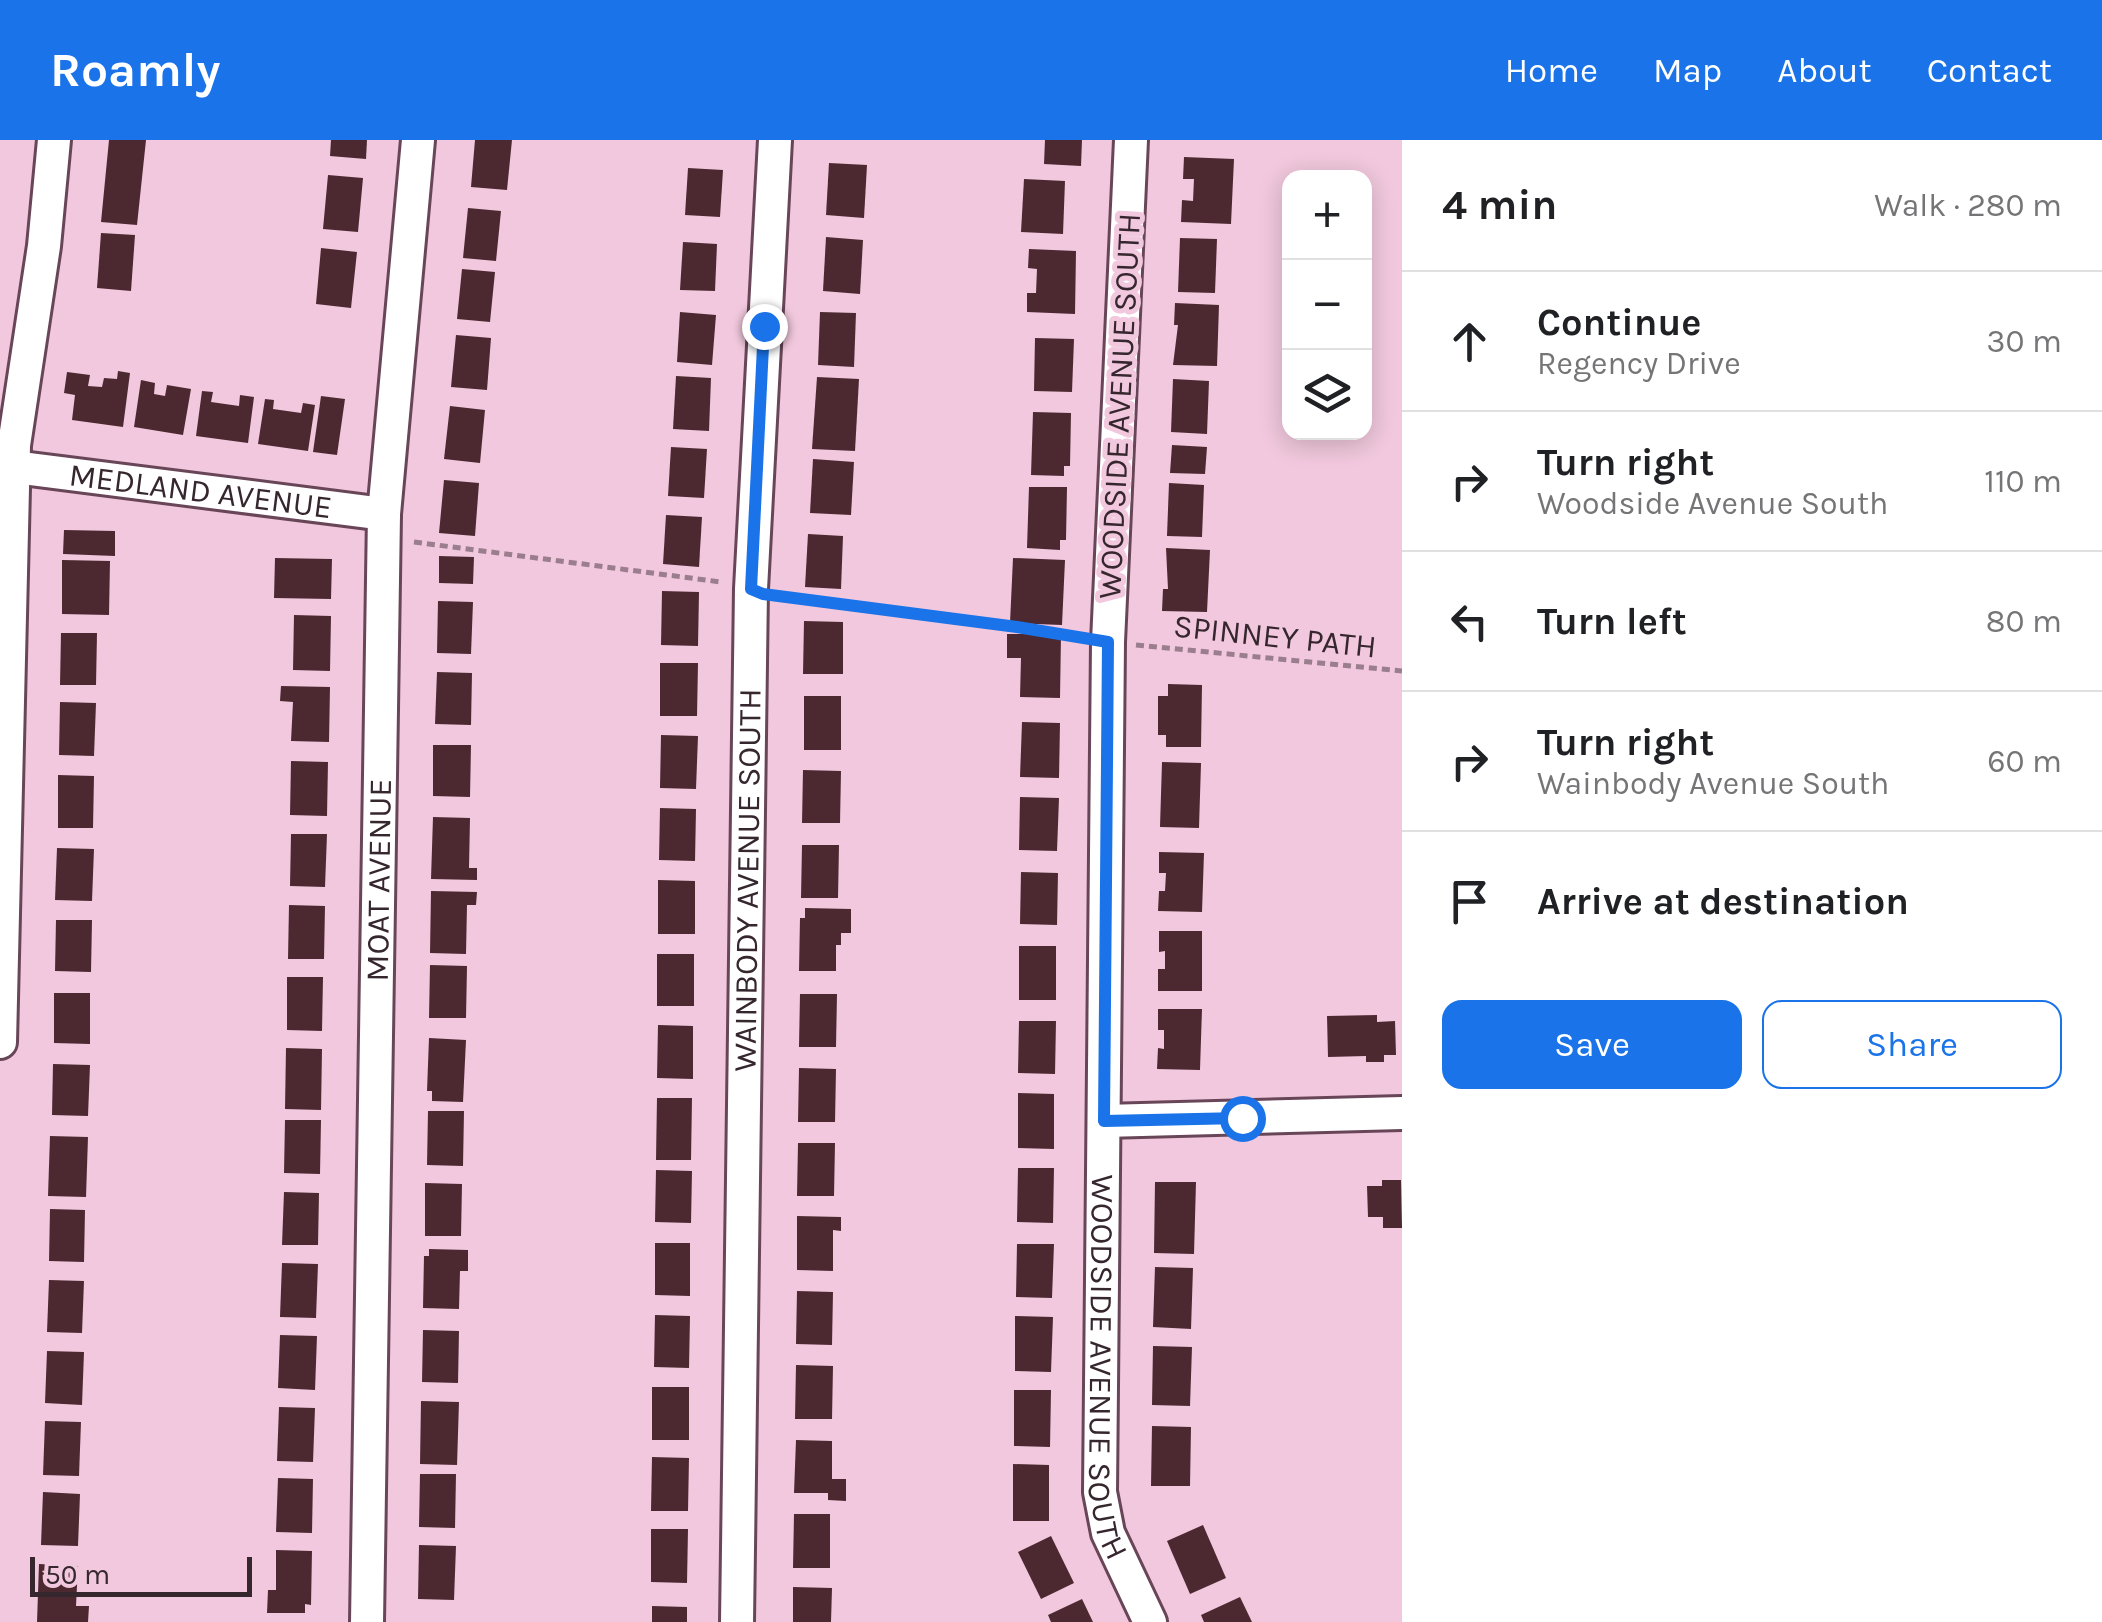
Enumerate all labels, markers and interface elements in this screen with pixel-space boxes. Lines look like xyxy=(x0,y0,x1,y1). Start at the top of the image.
text: Roamly xyxy=(50,42,220,98)
text: Home xyxy=(1505,50,1598,91)
text: Map xyxy=(1653,50,1722,91)
text: About xyxy=(1777,50,1872,91)
text: Contact xyxy=(1927,50,2052,91)
map controls xyxy=(1282,170,1372,440)
button: + xyxy=(1282,170,1372,260)
text: 4 min xyxy=(1442,180,1557,230)
text: Walk · 280 m xyxy=(1874,187,2062,224)
street label: WOODSIDE AVENUE SOUTH xyxy=(1091,212,1148,600)
button: − xyxy=(1282,260,1372,350)
text: Continue xyxy=(1537,300,1701,345)
route end xyxy=(742,304,788,350)
icon: ahead xyxy=(1442,314,1497,369)
text: 30 m xyxy=(1987,323,2062,360)
text: Regency Drive xyxy=(1537,345,1741,382)
button: layers xyxy=(1282,350,1372,440)
text: Turn right xyxy=(1537,440,1714,485)
icon: right xyxy=(1442,454,1497,509)
street label: MEDLAND AVENUE xyxy=(67,456,334,526)
text: 110 m xyxy=(1984,463,2062,500)
text: Woodside Avenue South xyxy=(1537,485,1888,522)
icon: left xyxy=(1442,594,1497,649)
text: Turn left xyxy=(1537,599,1687,644)
text: 80 m xyxy=(1986,603,2062,640)
street label: SPINNEY PATH xyxy=(1172,607,1378,666)
street label: WAINBODY AVENUE SOUTH xyxy=(726,688,769,1072)
text: Turn right xyxy=(1537,720,1714,765)
icon: right xyxy=(1442,734,1497,789)
text: 60 m xyxy=(1987,743,2062,780)
text: Wainbody Avenue South xyxy=(1537,765,1889,802)
street label: MOAT AVENUE xyxy=(359,778,399,982)
icon: arrive xyxy=(1442,874,1497,929)
text: Arrive at destination xyxy=(1537,879,1909,924)
button: Save xyxy=(1442,1000,1742,1089)
button: Share xyxy=(1762,1000,2062,1089)
route start xyxy=(1220,1096,1266,1142)
street label: WOODSIDE AVENUE SOUTH xyxy=(1081,1174,1136,1565)
scale bar xyxy=(30,1552,252,1596)
text: 50 m xyxy=(45,1558,110,1591)

